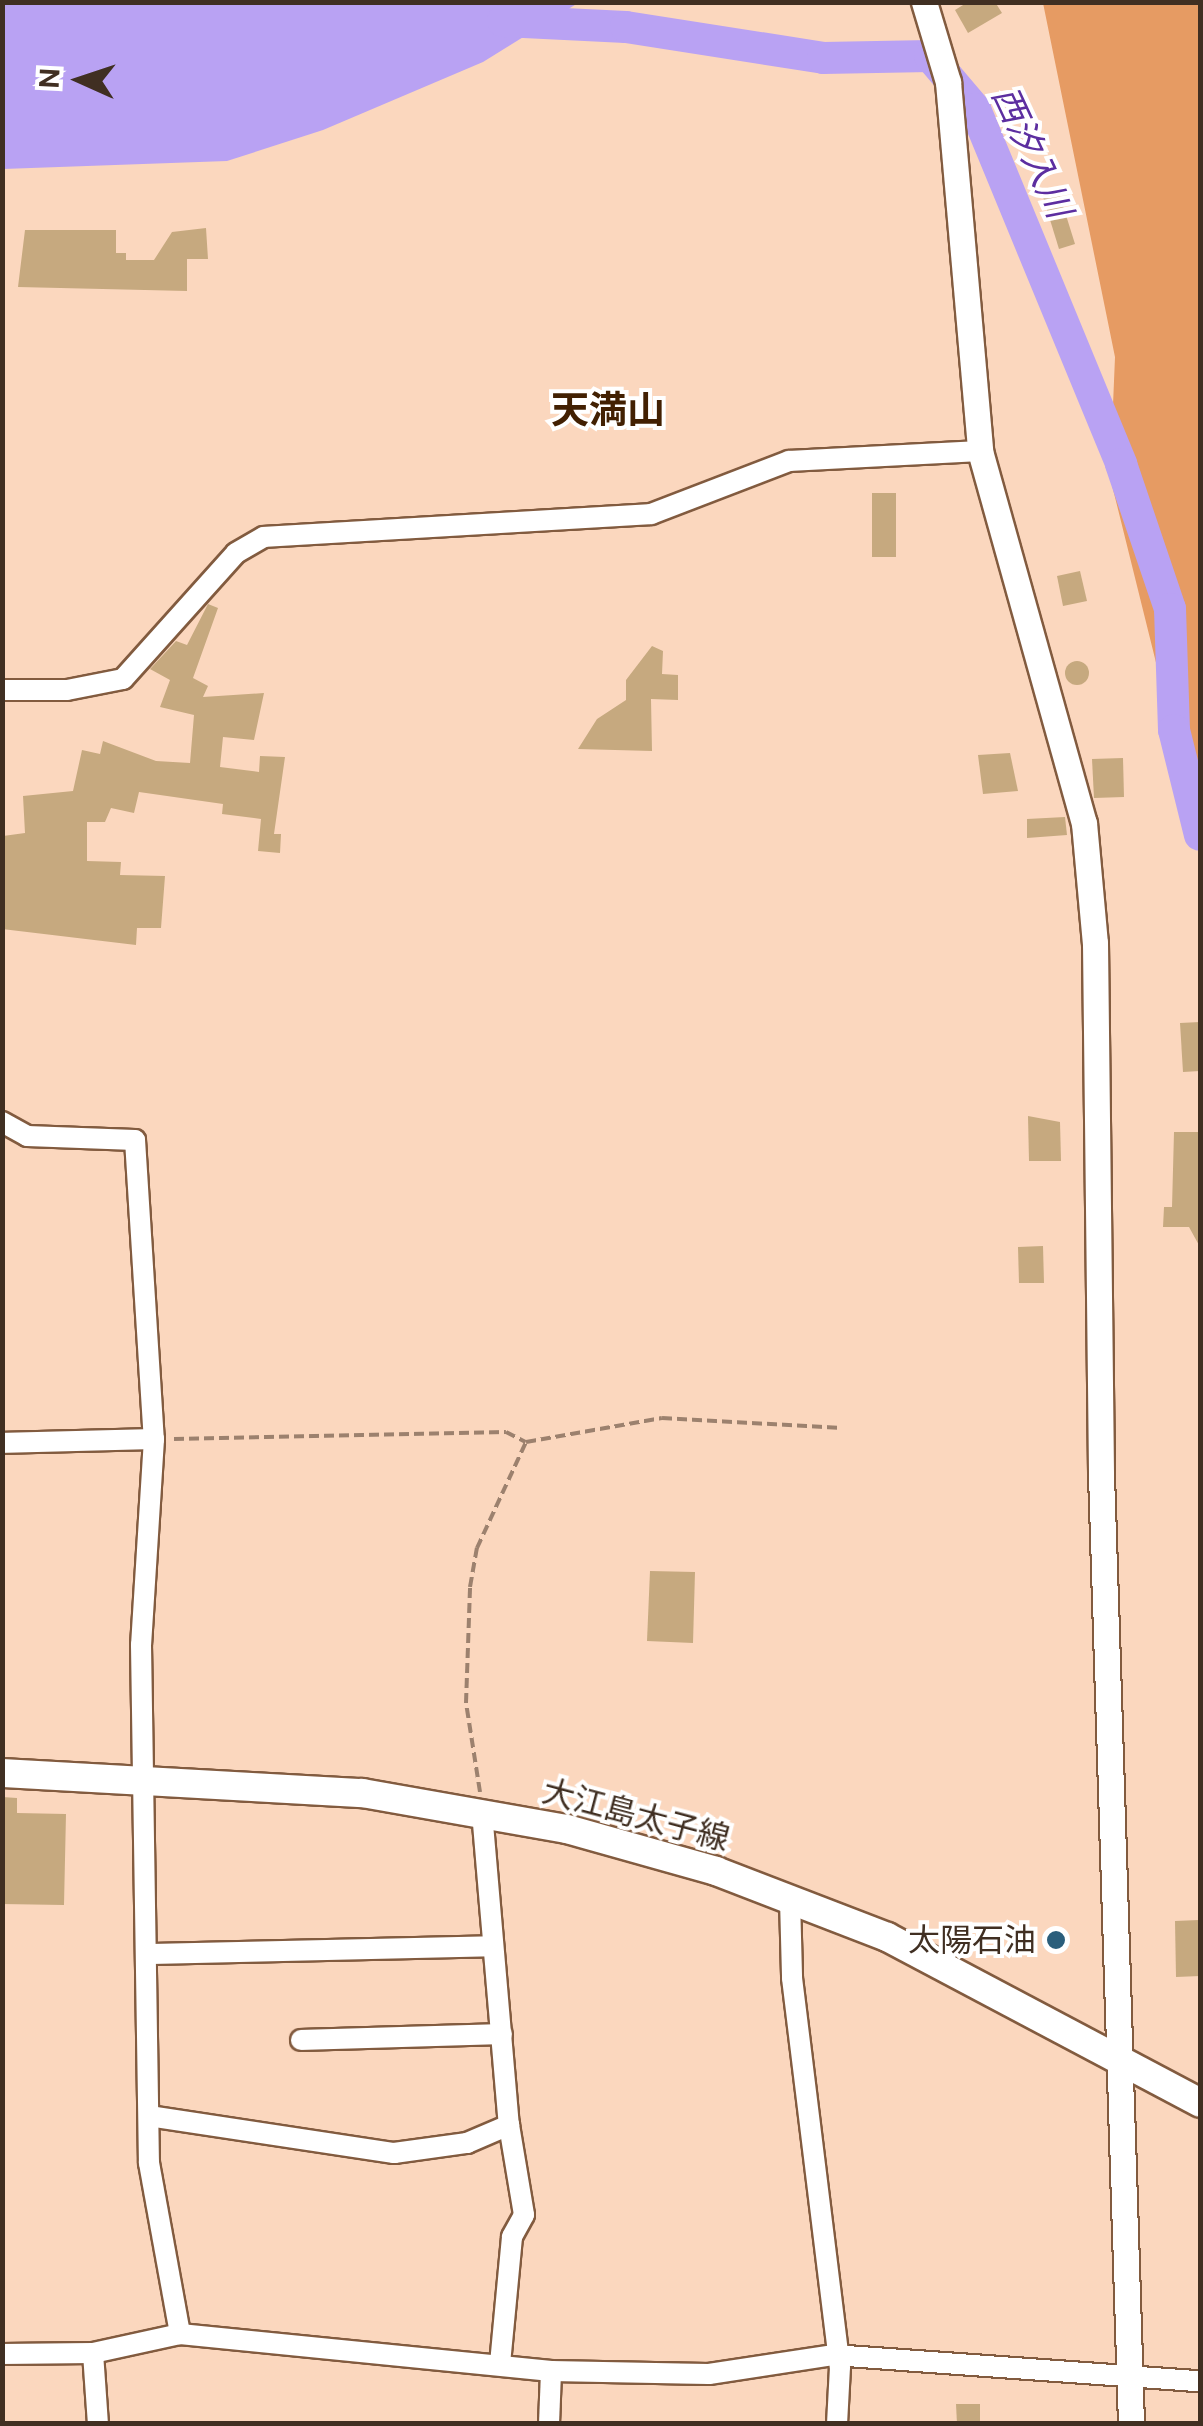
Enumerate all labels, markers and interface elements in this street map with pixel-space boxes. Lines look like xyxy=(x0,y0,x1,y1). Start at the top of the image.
north arrow xyxy=(30,30,130,130)
text: N xyxy=(31,67,69,90)
water label: 西汐入川 xyxy=(983,80,1081,224)
district label: 天満山 xyxy=(551,388,665,434)
street label: 大江島太子線 xyxy=(538,1772,734,1858)
place label: 太陽石油 xyxy=(908,1921,1036,1959)
marker: 太陽石油 xyxy=(1045,1929,1067,1951)

